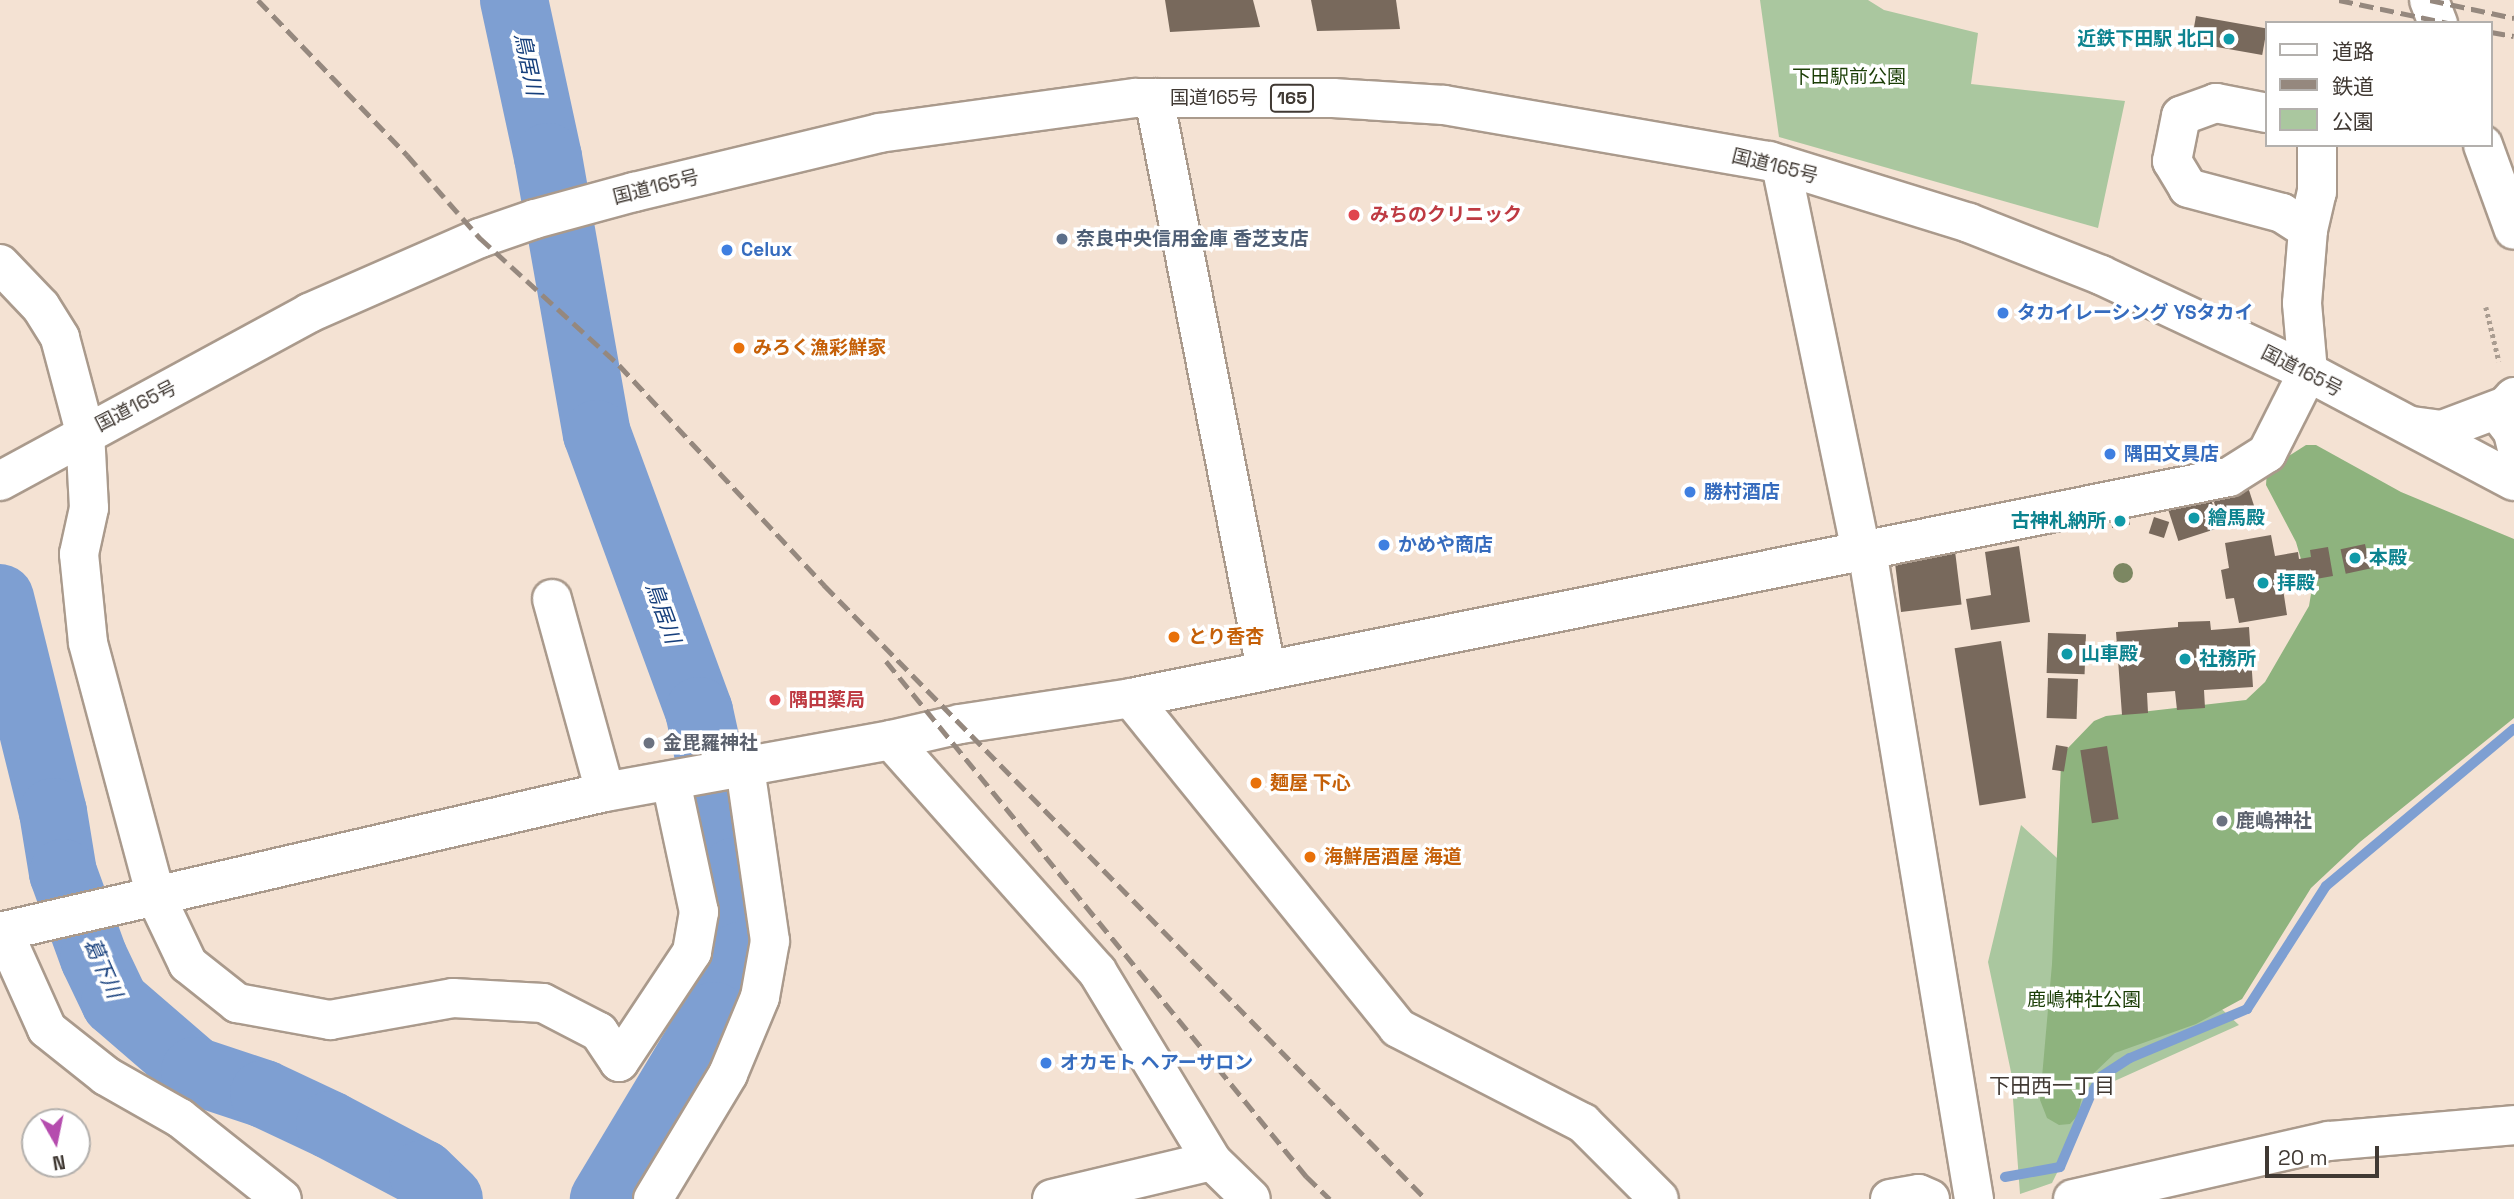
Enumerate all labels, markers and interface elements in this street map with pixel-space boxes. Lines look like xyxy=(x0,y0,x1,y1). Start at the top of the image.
legend xyxy=(2266,21,2493,147)
place label: 近鉄下田駅 北口 xyxy=(2077,28,2215,50)
water label: 鳥居川 xyxy=(509,31,547,97)
marker: 近鉄下田駅 北口 xyxy=(2221,31,2237,47)
text: 道路 xyxy=(2332,38,2374,65)
park label: 下田駅前公園 xyxy=(1792,66,1906,88)
text: 鉄道 xyxy=(2332,73,2374,100)
road number: 165 xyxy=(1269,84,1315,113)
street label: 国道165号 xyxy=(1170,87,1258,109)
text: 公園 xyxy=(2332,108,2374,135)
street label: 国道165号 xyxy=(1730,144,1820,188)
street label: 国道165号 xyxy=(611,165,701,209)
place label: みちのクリニック xyxy=(1370,204,1522,226)
marker: みちのクリニック xyxy=(1344,205,1364,225)
place label: 奈良中央信用金庫 香芝支店 xyxy=(1076,228,1309,250)
marker: 奈良中央信用金庫 香芝支店 xyxy=(1054,231,1070,247)
place label: Celux xyxy=(741,239,792,261)
marker: Celux xyxy=(719,242,735,258)
place label: タカイレーシング YSタカイ xyxy=(2017,302,2254,324)
marker: タカイレーシング YSタカイ xyxy=(1995,305,2011,321)
place label: みろく漁彩鮮家 xyxy=(753,337,886,359)
marker: みろく漁彩鮮家 xyxy=(731,340,747,356)
street label: 国道165号 xyxy=(2258,341,2346,401)
street label: 国道165号 xyxy=(92,376,180,436)
place label: 隅田文具店 xyxy=(2124,443,2219,465)
marker: 隅田文具店 xyxy=(2102,446,2118,462)
place label: 勝村酒店 xyxy=(1704,481,1780,503)
marker: 勝村酒店 xyxy=(1682,484,1698,500)
place label: 繪馬殿 xyxy=(2208,507,2265,529)
place label: 古神札納所 xyxy=(2011,510,2106,532)
marker: 繪馬殿 xyxy=(2186,510,2202,526)
marker: 古神札納所 xyxy=(2112,513,2128,529)
place label: かめや商店 xyxy=(1398,534,1493,556)
marker: かめや商店 xyxy=(1376,537,1392,553)
place label: 本殿 xyxy=(2369,547,2407,569)
marker: 本殿 xyxy=(2347,550,2363,566)
place label: 拝殿 xyxy=(2277,572,2315,594)
marker: 拝殿 xyxy=(2255,575,2271,591)
water label: 鳥居川 xyxy=(640,579,686,647)
place label: とり香杏 xyxy=(1188,626,1264,648)
marker: とり香杏 xyxy=(1166,629,1182,645)
place label: 山車殿 xyxy=(2081,643,2138,665)
marker: 山車殿 xyxy=(2059,646,2075,662)
place label: 社務所 xyxy=(2199,648,2256,670)
marker: 社務所 xyxy=(2177,651,2193,667)
place label: 隅田薬局 xyxy=(789,689,865,711)
marker: 隅田薬局 xyxy=(767,692,783,708)
place label: 金毘羅神社 xyxy=(663,732,758,754)
marker: 金毘羅神社 xyxy=(641,735,657,751)
place label: 麺屋 下心 xyxy=(1270,772,1351,794)
marker: 麺屋 下心 xyxy=(1248,775,1264,791)
place label: 鹿嶋神社 xyxy=(2236,810,2312,832)
marker: 鹿嶋神社 xyxy=(2214,813,2230,829)
place label: 海鮮居酒屋 海道 xyxy=(1324,846,1462,868)
marker: 海鮮居酒屋 海道 xyxy=(1302,849,1318,865)
water label: 葛下川 xyxy=(79,934,127,1002)
park label: 鹿嶋神社公園 xyxy=(2027,989,2141,1011)
place label: オカモト ヘアーサロン xyxy=(1060,1052,1254,1074)
marker: オカモト ヘアーサロン xyxy=(1038,1055,1054,1071)
district label: 下田西一丁目 xyxy=(1989,1073,2115,1099)
north arrow xyxy=(21,1108,91,1178)
scale bar xyxy=(2269,1132,2383,1176)
text: 20 m xyxy=(2278,1144,2328,1171)
text: N xyxy=(51,1149,67,1176)

